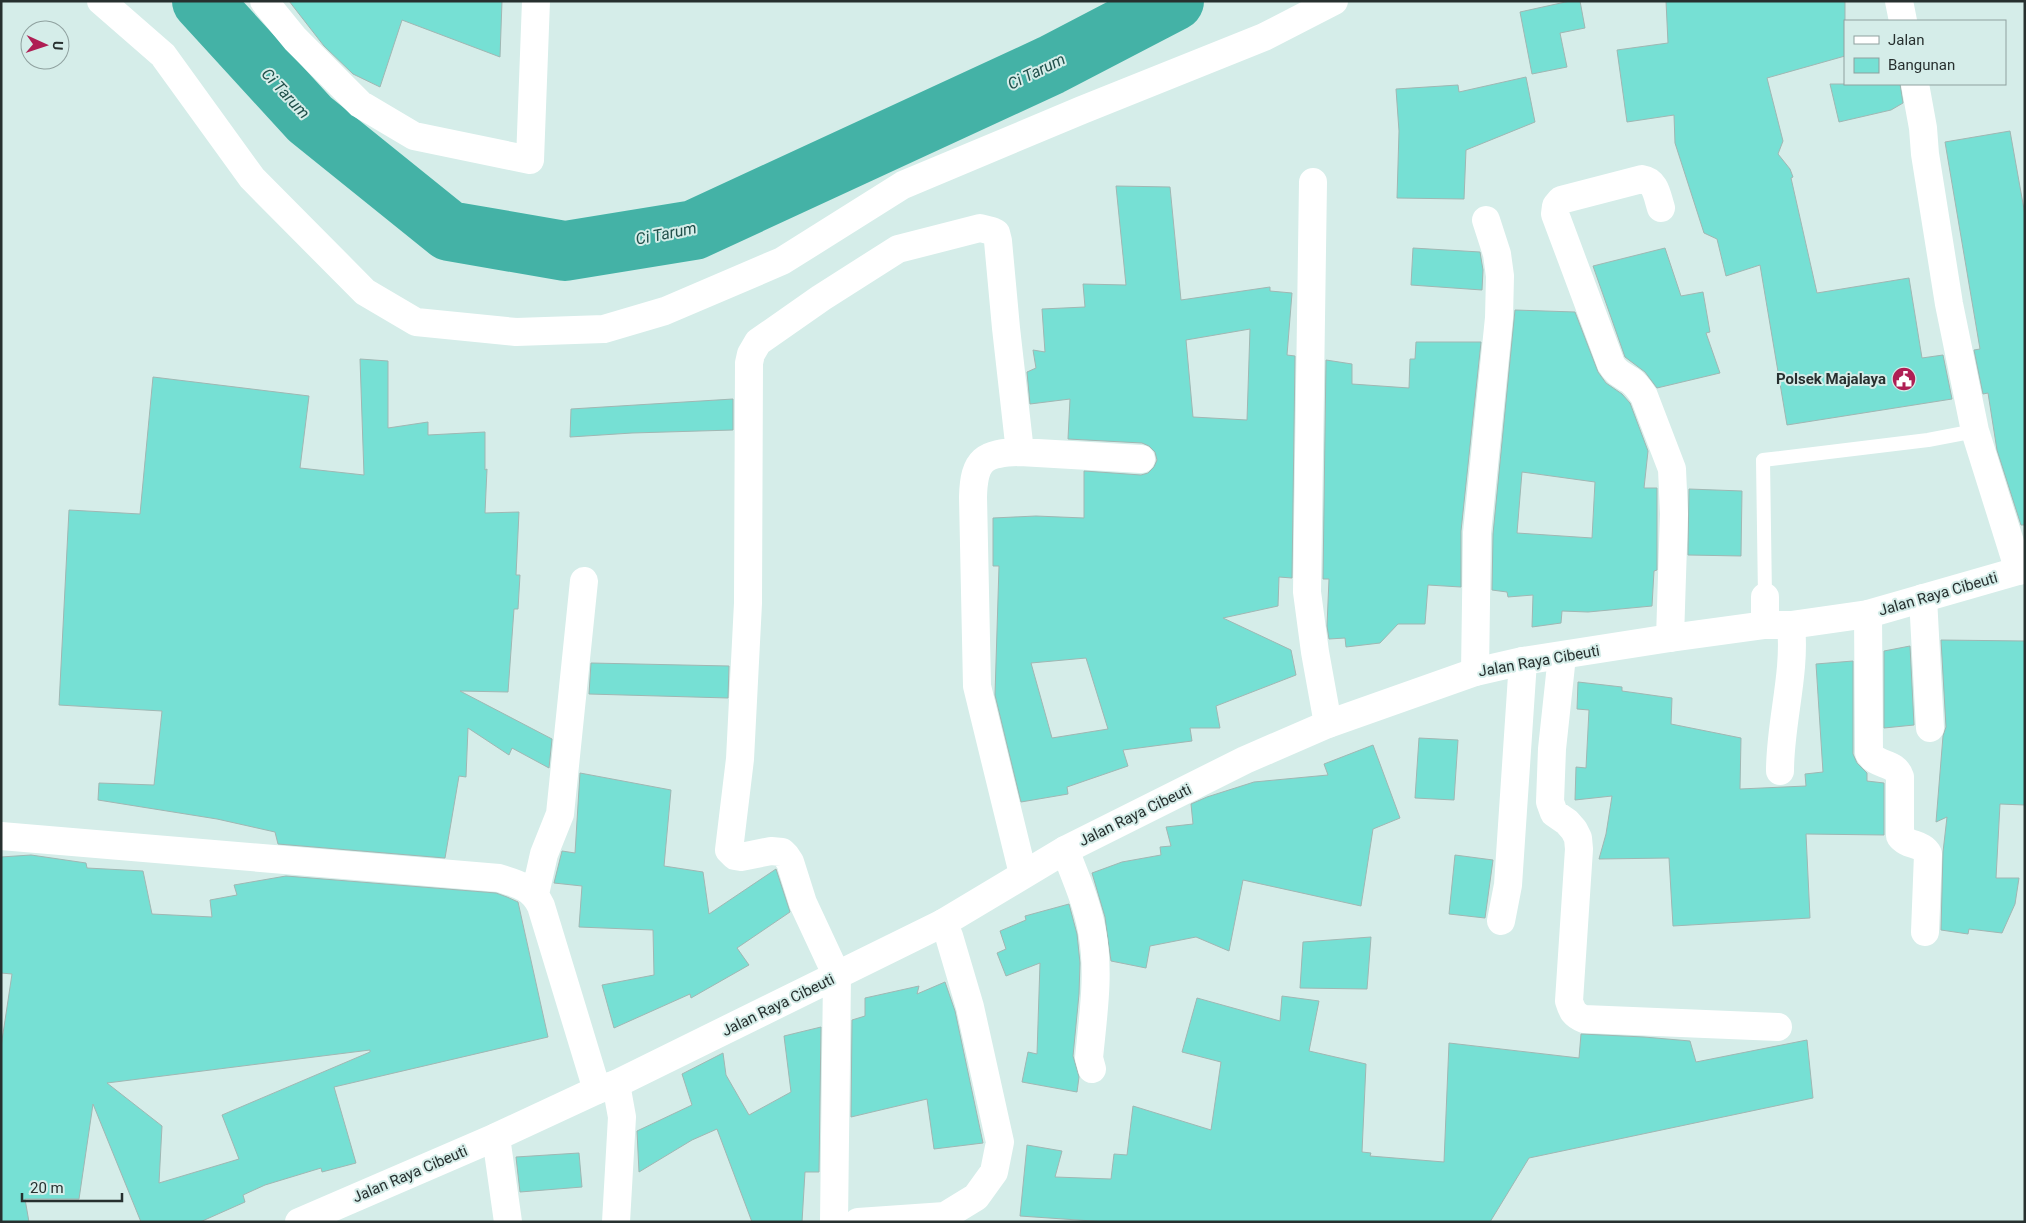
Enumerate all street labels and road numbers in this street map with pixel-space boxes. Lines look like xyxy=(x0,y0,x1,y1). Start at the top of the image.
street label: Jalan Raya Cibeuti xyxy=(1876,568,2000,620)
street label: Jalan Raya Cibeuti xyxy=(1477,641,1601,681)
street label: Jalan Raya Cibeuti xyxy=(1076,780,1194,850)
street label: Jalan Raya Cibeuti xyxy=(719,970,837,1040)
street label: Jalan Raya Cibeuti xyxy=(350,1142,470,1206)

